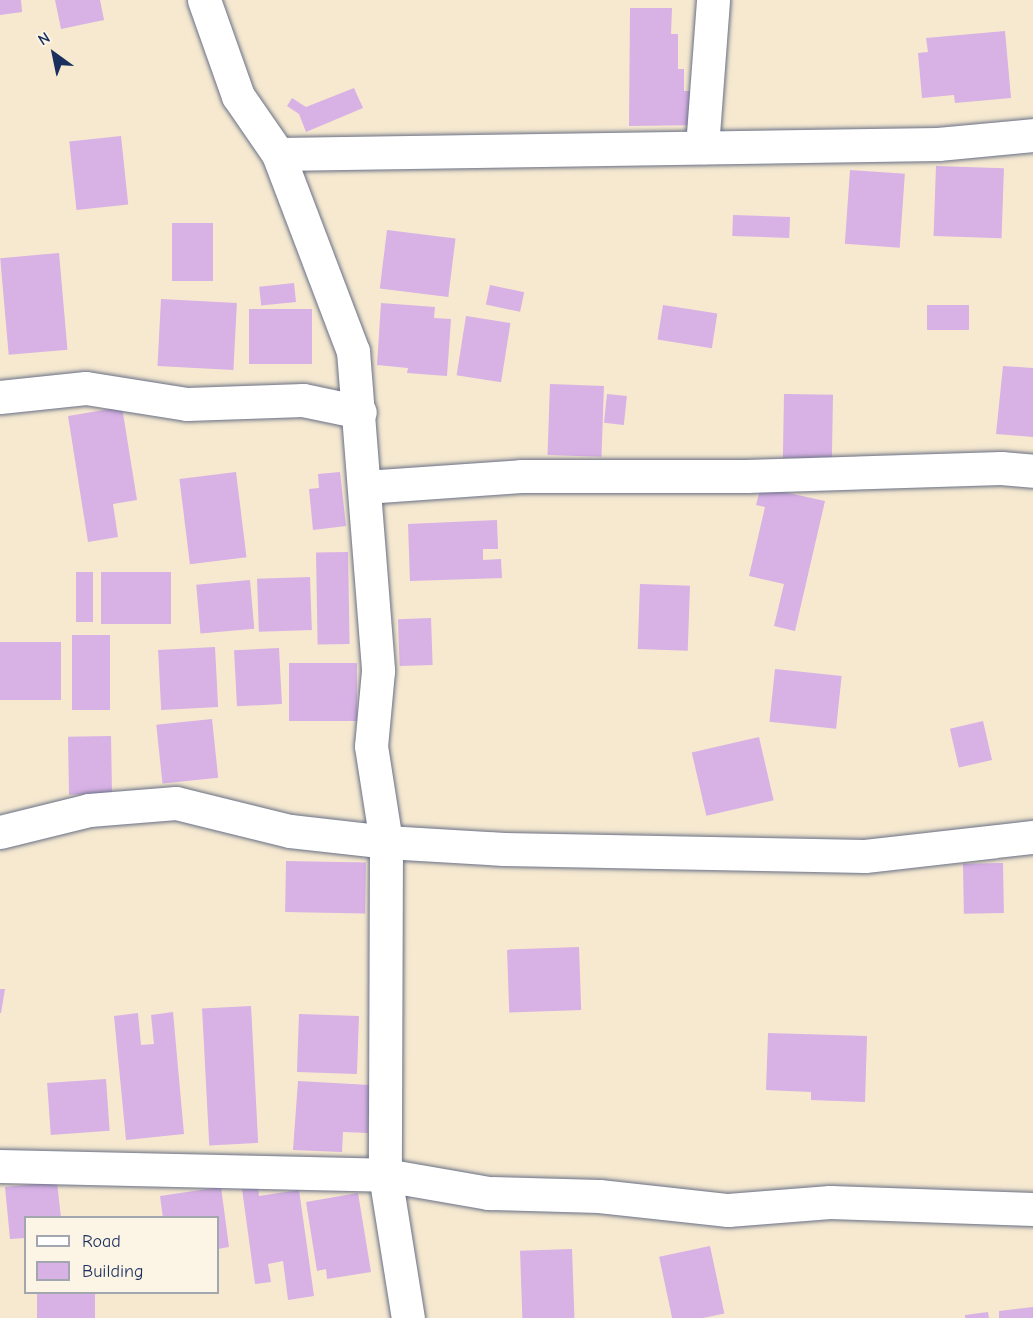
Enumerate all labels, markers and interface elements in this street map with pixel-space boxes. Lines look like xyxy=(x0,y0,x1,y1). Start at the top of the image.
north arrow xyxy=(24,24,84,84)
text: N xyxy=(35,29,53,49)
legend xyxy=(24,1216,219,1294)
text: Road xyxy=(82,1231,121,1252)
text: Building xyxy=(82,1261,144,1282)

